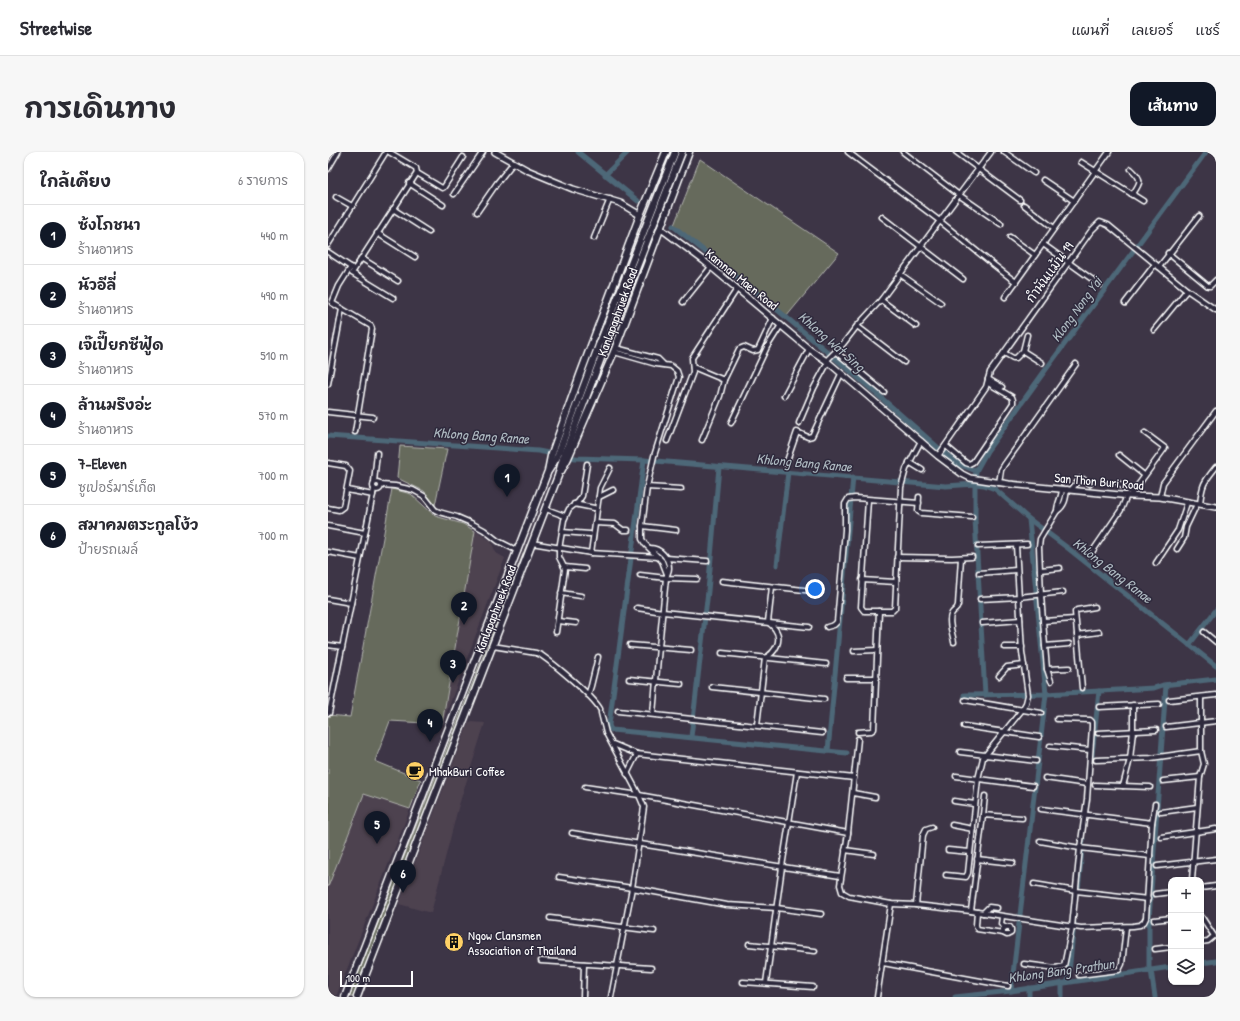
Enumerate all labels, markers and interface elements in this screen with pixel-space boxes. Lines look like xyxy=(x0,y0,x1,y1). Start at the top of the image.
text: Streetwise xyxy=(20,15,92,41)
text: แผนที่ xyxy=(1071,20,1109,39)
text: เลเยอร์ xyxy=(1131,20,1173,39)
text: แชร์ xyxy=(1195,20,1220,39)
button: เส้นทาง xyxy=(1130,82,1216,126)
text: การเดินทาง xyxy=(24,89,176,127)
text: ใกล้เคียง xyxy=(40,169,111,192)
text: 6 รายการ xyxy=(238,171,288,189)
text: ซ้งโภชนา xyxy=(78,214,140,235)
text: 1 xyxy=(51,226,55,244)
text: 440 m xyxy=(261,226,288,244)
street label: กำนันแม้น 19 xyxy=(1021,238,1077,306)
text: ร้านอาหาร xyxy=(78,240,134,258)
street label: Kamnan Maen Road xyxy=(702,244,782,314)
street label: Kanlapaphruek Road xyxy=(593,265,641,359)
water label: Klong Nong Yai xyxy=(1046,271,1108,346)
text: นัวอีลี่ xyxy=(78,274,116,295)
text: 2 xyxy=(50,286,56,304)
text: 490 m xyxy=(261,286,288,304)
text: ร้านอาหาร xyxy=(78,300,134,318)
water label: Khlong Wat Sing xyxy=(794,307,870,377)
text: เจ๊เปี๊ยกซีฟู้ด xyxy=(78,334,163,355)
text: 3 xyxy=(50,346,56,364)
text: 510 m xyxy=(260,346,288,364)
text: ร้านอาหาร xyxy=(78,360,134,378)
text: ล้านมรึงอ่ะ xyxy=(78,394,152,415)
text: 4 xyxy=(51,406,55,424)
text: 570 m xyxy=(258,406,288,424)
text: ร้านอาหาร xyxy=(78,420,134,438)
water label: Khlong Bang Ranae xyxy=(432,422,531,449)
water label: Khlong Bang Ranae xyxy=(755,448,854,477)
text: 7-Eleven xyxy=(78,453,127,474)
pin: 1 xyxy=(494,464,520,497)
text: 5 xyxy=(50,466,56,484)
text: 700 m xyxy=(258,466,288,484)
street label: San Thon Buri Road xyxy=(1054,468,1144,494)
text: ซูเปอร์มาร์เก็ต xyxy=(78,478,156,496)
text: สมาคมตระกูลโง้ว xyxy=(78,514,198,535)
text: 6 xyxy=(50,526,56,544)
text: 700 m xyxy=(258,526,288,544)
water label: Khlong Bang Ranae xyxy=(1069,533,1158,609)
text: ป้ายรถเมล์ xyxy=(78,540,138,558)
street label: Kanlapaphruek Road xyxy=(470,562,520,656)
your location xyxy=(805,579,825,599)
pin: 2 xyxy=(451,592,477,625)
pin: 3 xyxy=(440,650,466,683)
pin: 4 xyxy=(417,709,443,742)
cafe icon: MhakBuri Coffee xyxy=(404,760,426,782)
place label: MhakBuri Coffee xyxy=(429,762,505,780)
pin: 5 xyxy=(364,811,390,844)
pin: 6 xyxy=(390,860,416,893)
map controls xyxy=(1168,877,1204,985)
button: + xyxy=(1168,877,1204,913)
button: − xyxy=(1168,913,1204,949)
place label: Ngow Clansmen Association of Thailand xyxy=(468,926,576,959)
building icon: Ngow Clansmen Association of Thailand xyxy=(443,931,465,953)
button: layers xyxy=(1168,949,1204,985)
water label: Khlong Bang Prathun xyxy=(1007,953,1117,988)
scale bar xyxy=(340,969,413,988)
text: 100 m xyxy=(346,971,370,985)

